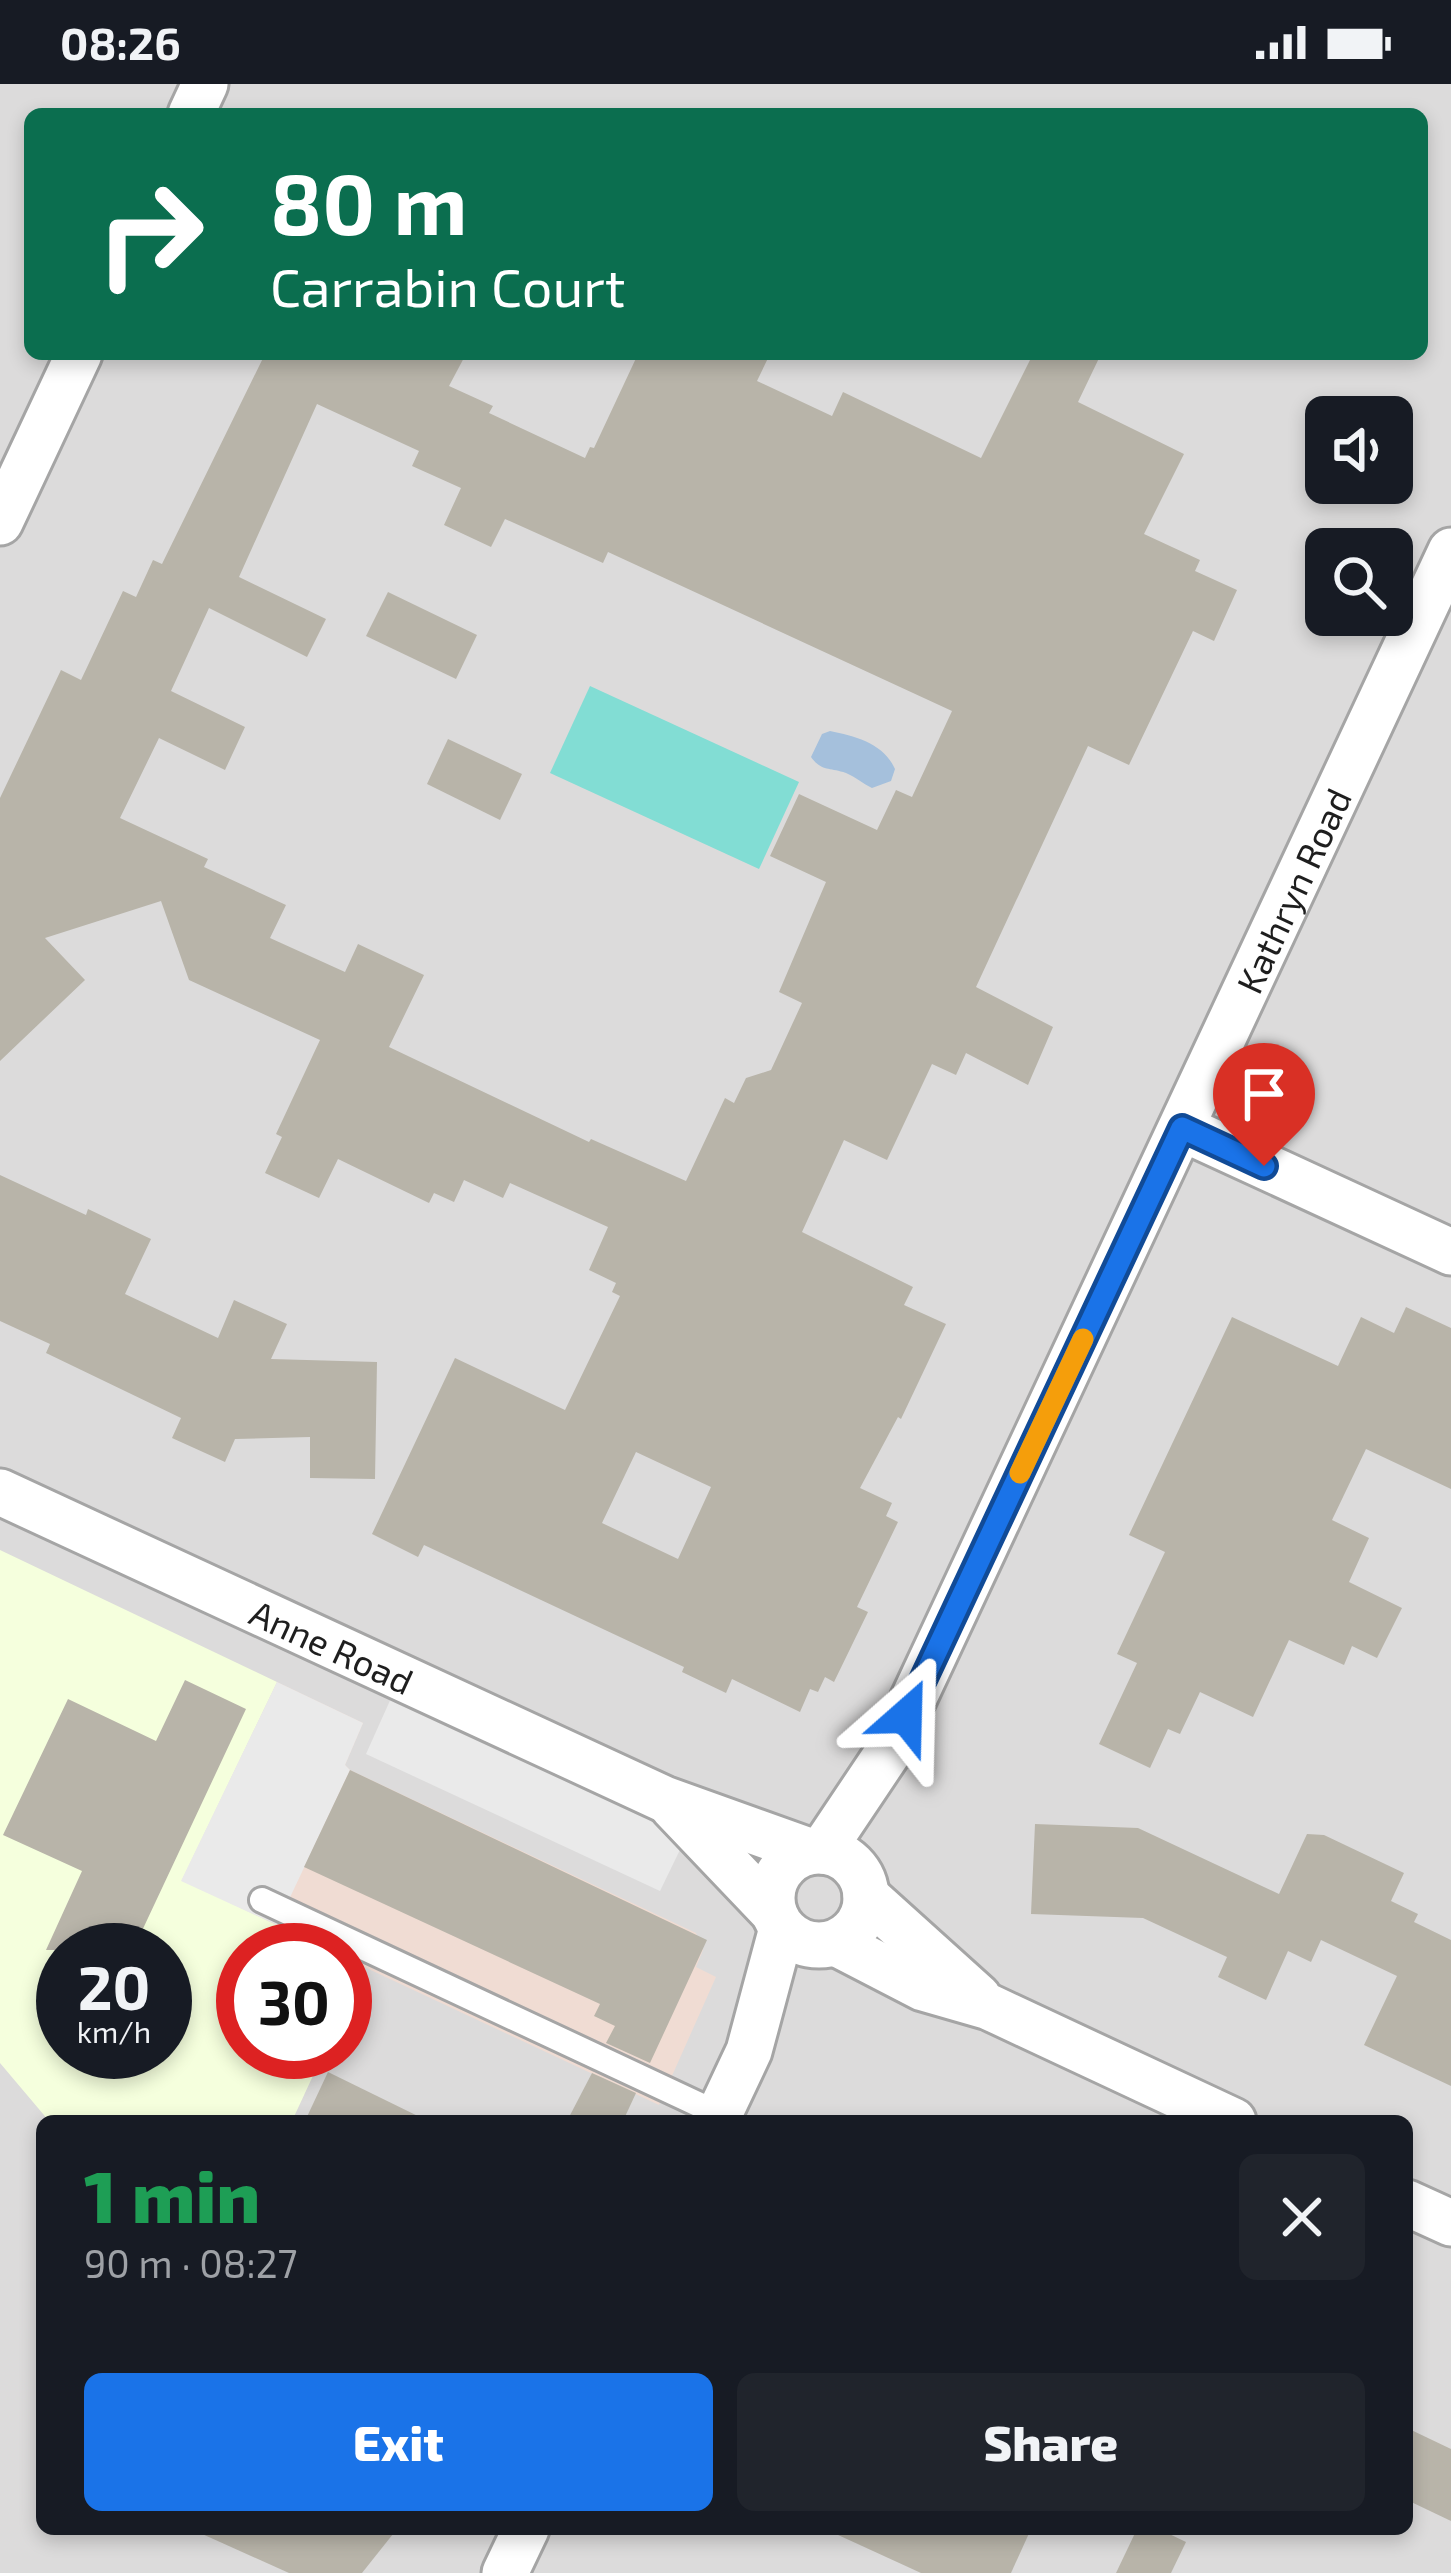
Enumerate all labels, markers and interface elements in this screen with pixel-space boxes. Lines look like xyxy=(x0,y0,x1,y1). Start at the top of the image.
text: 08:26 xyxy=(60,15,181,69)
text: 80 m xyxy=(270,151,467,252)
icon: right xyxy=(72,156,228,312)
text: Carrabin Court xyxy=(270,253,625,318)
map controls xyxy=(1305,396,1413,636)
button: sound xyxy=(1305,396,1413,504)
button: search xyxy=(1305,528,1413,636)
street label: Kathryn Road xyxy=(1226,781,1359,999)
pin xyxy=(1213,1043,1315,1166)
icon: arrive xyxy=(1231,1061,1297,1127)
street label: Anne Road xyxy=(244,1589,420,1702)
position arrow xyxy=(843,1653,969,1779)
speed limit sign: 30 xyxy=(216,1923,372,2079)
text: 20 xyxy=(78,1950,150,2022)
text: km/h xyxy=(77,2013,151,2049)
text: 1 min xyxy=(84,2151,260,2237)
button: close xyxy=(1239,2154,1365,2280)
text: 90 m · 08:27 xyxy=(84,2239,298,2286)
button: Exit xyxy=(84,2373,713,2511)
button: Share xyxy=(737,2373,1365,2511)

